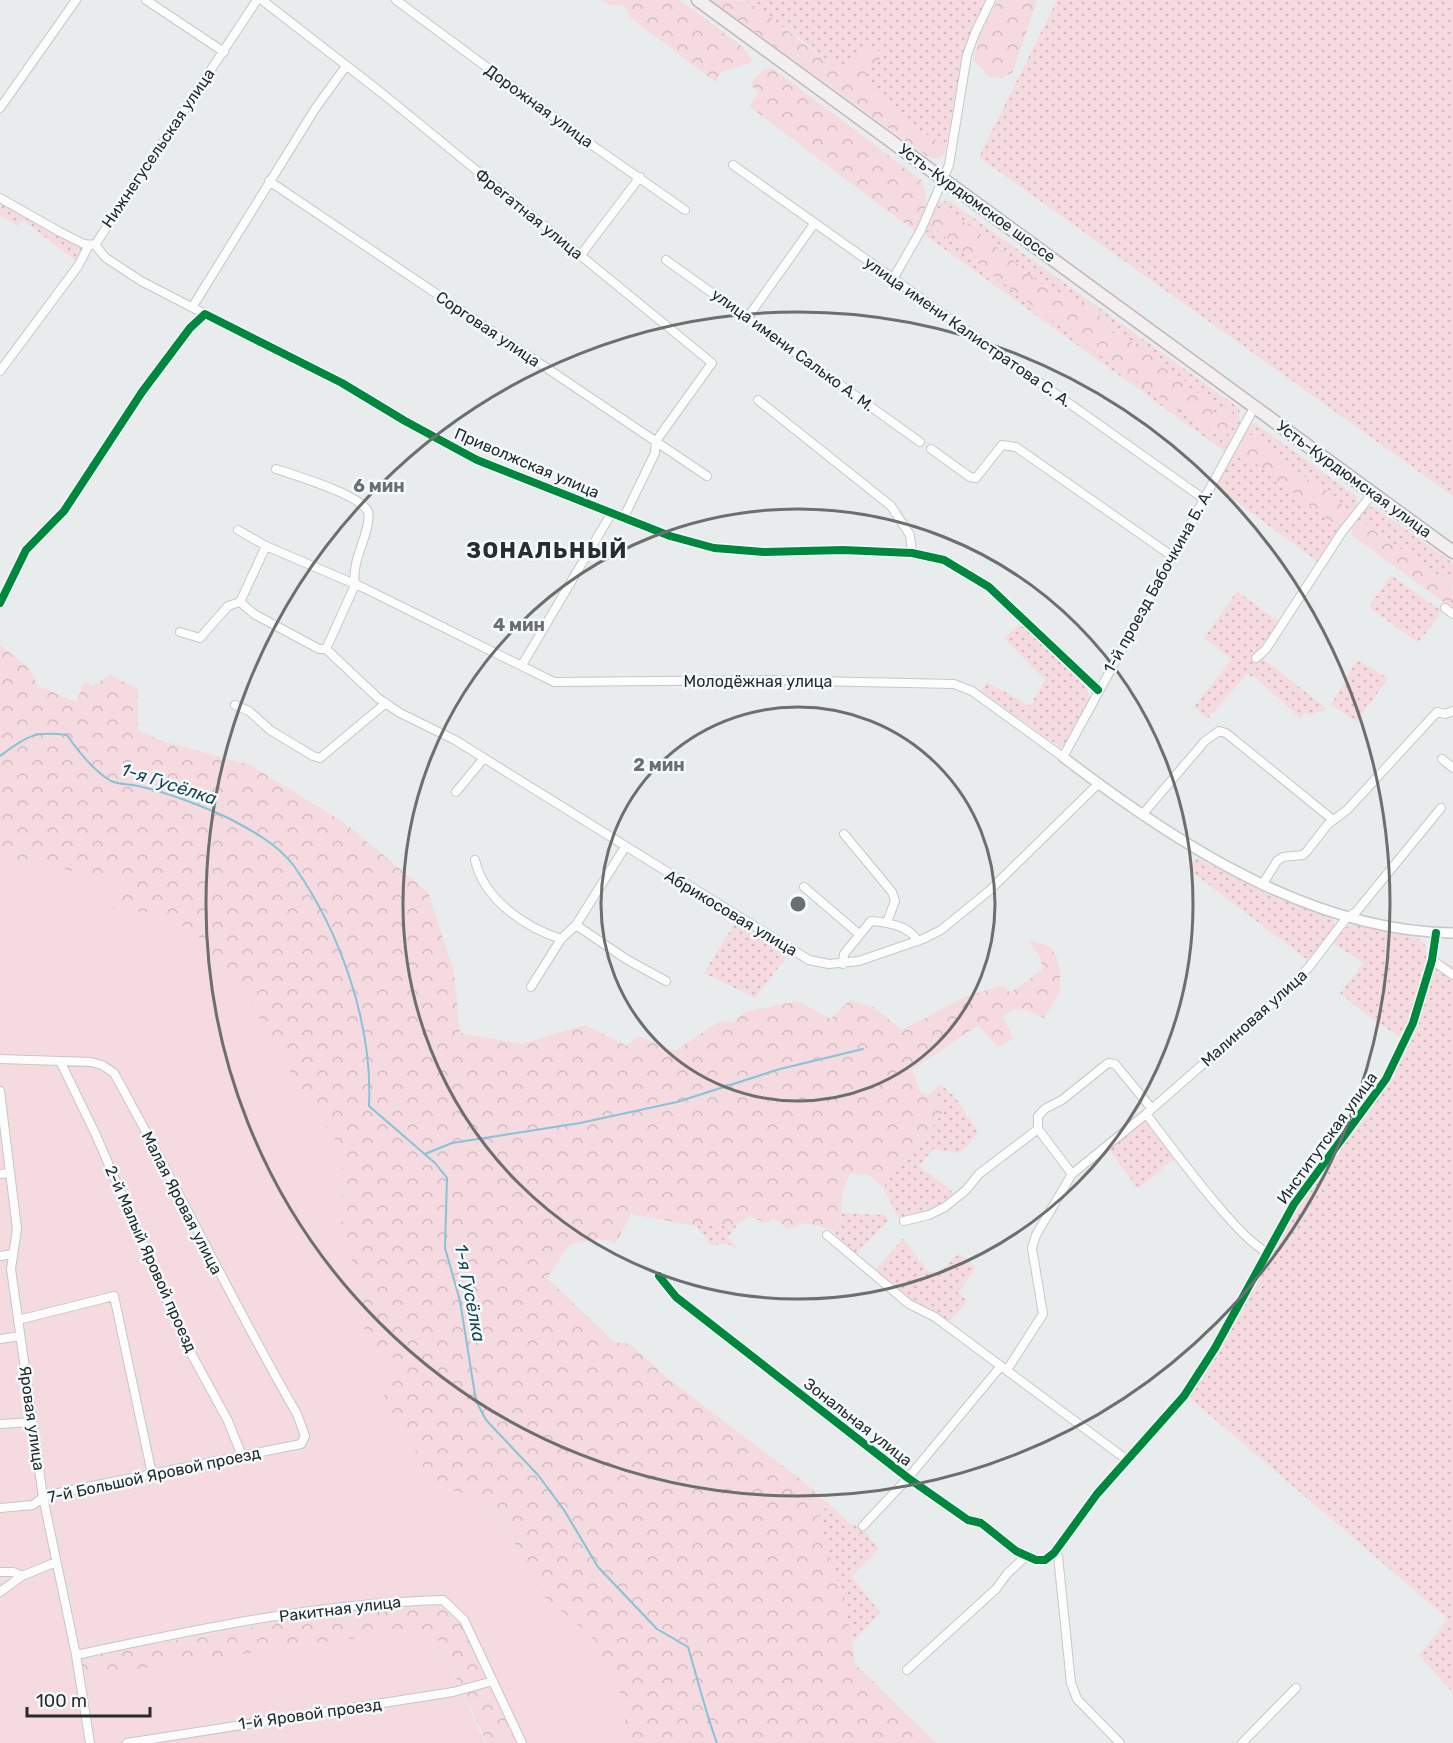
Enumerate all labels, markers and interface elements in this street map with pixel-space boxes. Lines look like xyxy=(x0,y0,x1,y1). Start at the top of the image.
street label: Дорожная улица xyxy=(481,60,597,152)
street label: Нижнегусельская улица xyxy=(98,65,218,231)
street label: Усть-Курдюмское шоссе xyxy=(895,140,1059,266)
street label: Фрегатная улица xyxy=(471,165,587,263)
street label: улица имени Калистратова С. А. xyxy=(861,253,1075,411)
street label: улица имени Салько А. М. xyxy=(708,285,878,415)
street label: Сорговая улица xyxy=(432,287,544,371)
street label: Усть-Курдюмская улица xyxy=(1273,416,1435,542)
street label: Приволжская улица xyxy=(452,424,602,502)
text: 6 мин xyxy=(353,475,405,497)
street label: 1-й проезд Бабочкина Б. А. xyxy=(1099,486,1217,676)
district label: ЗОНАЛЬНЫЙ xyxy=(466,537,628,564)
text: 4 мин xyxy=(493,614,545,636)
street label: Молодёжная улица xyxy=(684,672,832,691)
text: 2 мин xyxy=(633,754,685,776)
water label: 1-я Гусёлка xyxy=(118,758,220,810)
street label: Абрикосовая улица xyxy=(661,866,801,960)
centre of rings xyxy=(788,894,808,914)
street label: Малиновая улица xyxy=(1197,965,1311,1071)
street label: Институтская улица xyxy=(1273,1068,1381,1208)
street label: Малая Яровая улица xyxy=(138,1128,226,1278)
street label: 2-й Малый Яровой проезд xyxy=(101,1163,201,1356)
water label: 1-я Гусёлка xyxy=(450,1242,490,1344)
street label: Яровая улица xyxy=(15,1364,49,1472)
street label: Зональная улица xyxy=(800,1374,916,1470)
street label: 7-й Большой Яровой проезд xyxy=(46,1443,263,1507)
street label: Ракитная улица xyxy=(278,1592,402,1626)
scale bar xyxy=(27,1680,150,1718)
text: 100 m xyxy=(36,1690,87,1712)
street label: 1-й Яровой проезд xyxy=(237,1694,383,1733)

